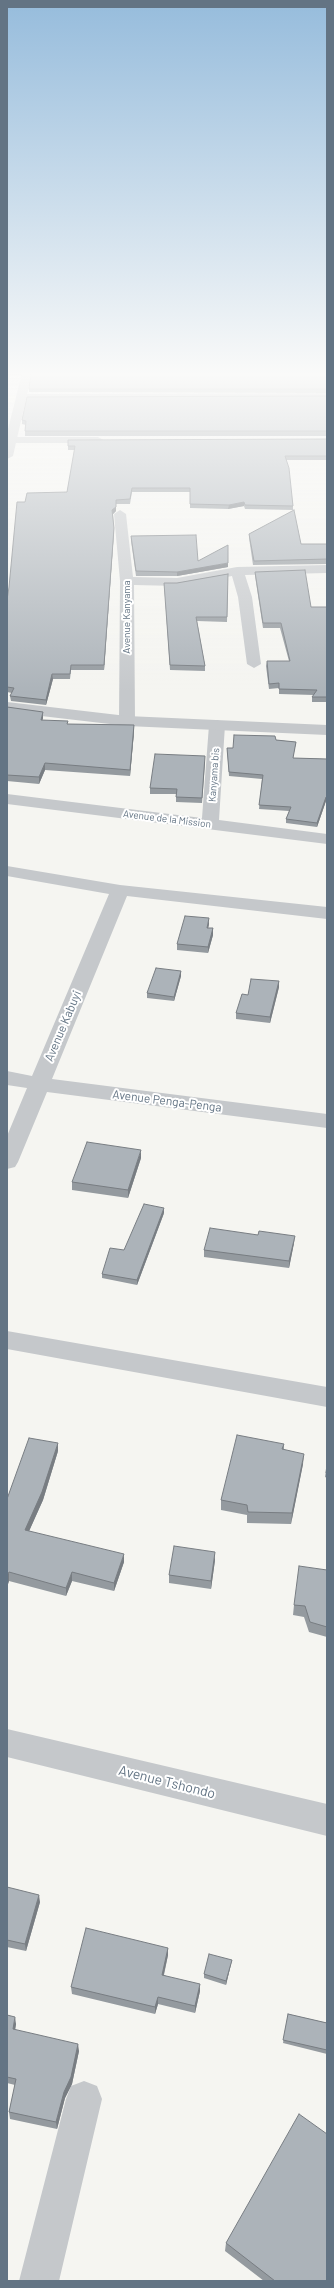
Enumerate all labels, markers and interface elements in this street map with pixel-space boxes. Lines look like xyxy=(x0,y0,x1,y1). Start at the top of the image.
street label: Avenue Kanyama xyxy=(121,580,133,654)
street label: Kanyama bis xyxy=(206,747,222,803)
street label: Avenue de la Mission xyxy=(122,808,212,830)
street label: Avenue Kabuyi xyxy=(42,988,84,1064)
street label: Avenue Penga-Penga xyxy=(112,1087,222,1115)
street label: Avenue Tshondo xyxy=(117,1762,217,1802)

